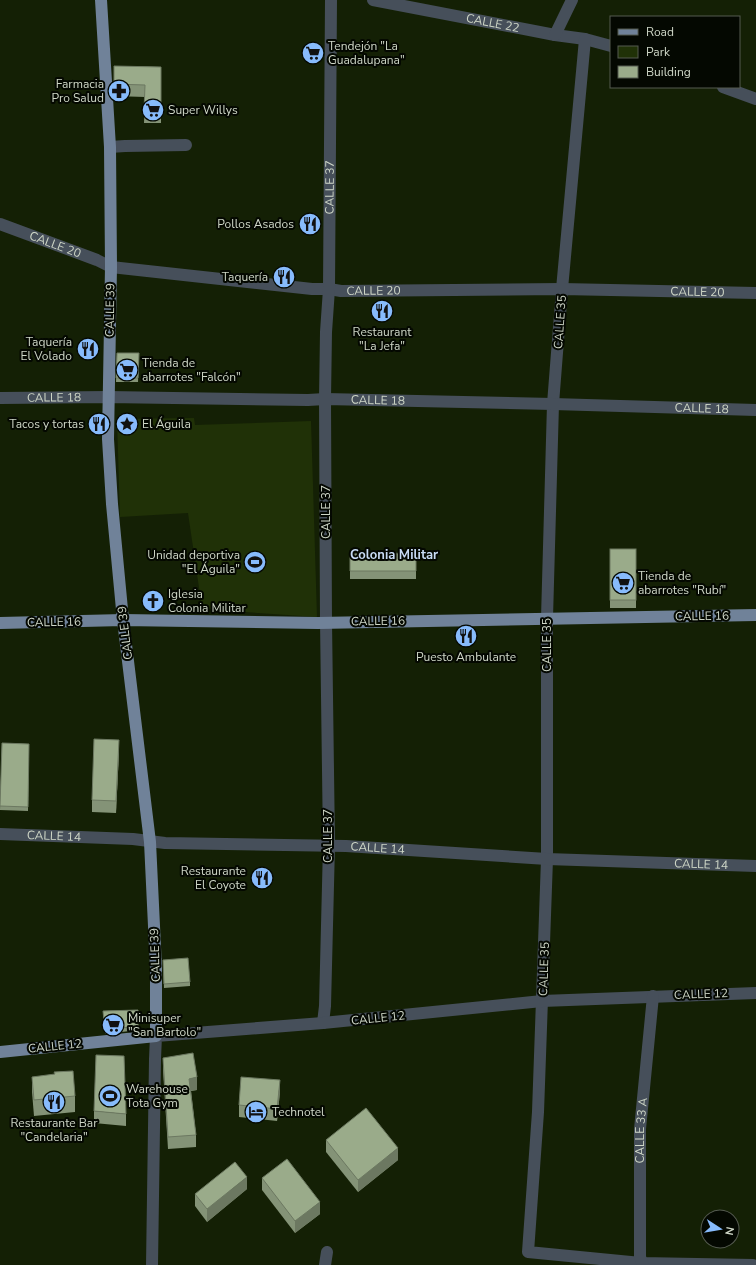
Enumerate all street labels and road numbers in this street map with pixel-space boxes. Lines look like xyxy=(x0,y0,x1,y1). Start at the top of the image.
street label: CALLE 22 xyxy=(465,10,521,36)
street label: CALLE 37 xyxy=(322,160,338,214)
street label: CALLE 20 xyxy=(27,228,83,261)
street label: CALLE 20 xyxy=(346,282,401,299)
street label: CALLE 39 xyxy=(102,283,118,337)
street label: CALLE 20 xyxy=(670,283,725,300)
street label: CALLE 35 xyxy=(550,294,570,350)
street label: CALLE 18 xyxy=(27,389,81,406)
street label: CALLE 18 xyxy=(351,392,405,409)
street label: CALLE 18 xyxy=(675,400,729,417)
street label: CALLE 37 xyxy=(318,485,334,539)
street label: CALLE 39 xyxy=(114,605,136,661)
street label: CALLE 16 xyxy=(675,608,729,624)
street label: CALLE 16 xyxy=(351,613,405,629)
street label: CALLE 16 xyxy=(27,614,81,630)
street label: CALLE 35 xyxy=(539,618,555,672)
street label: CALLE 37 xyxy=(320,809,336,863)
street label: CALLE 14 xyxy=(27,827,81,845)
street label: CALLE 14 xyxy=(350,838,405,858)
street label: CALLE 14 xyxy=(674,855,728,873)
street label: CALLE 39 xyxy=(146,928,164,982)
street label: CALLE 35 xyxy=(535,942,553,996)
street label: CALLE 12 xyxy=(674,985,728,1003)
street label: CALLE 12 xyxy=(350,1007,406,1029)
street label: CALLE 12 xyxy=(27,1035,83,1057)
street label: CALLE 33 A xyxy=(632,1097,651,1164)

